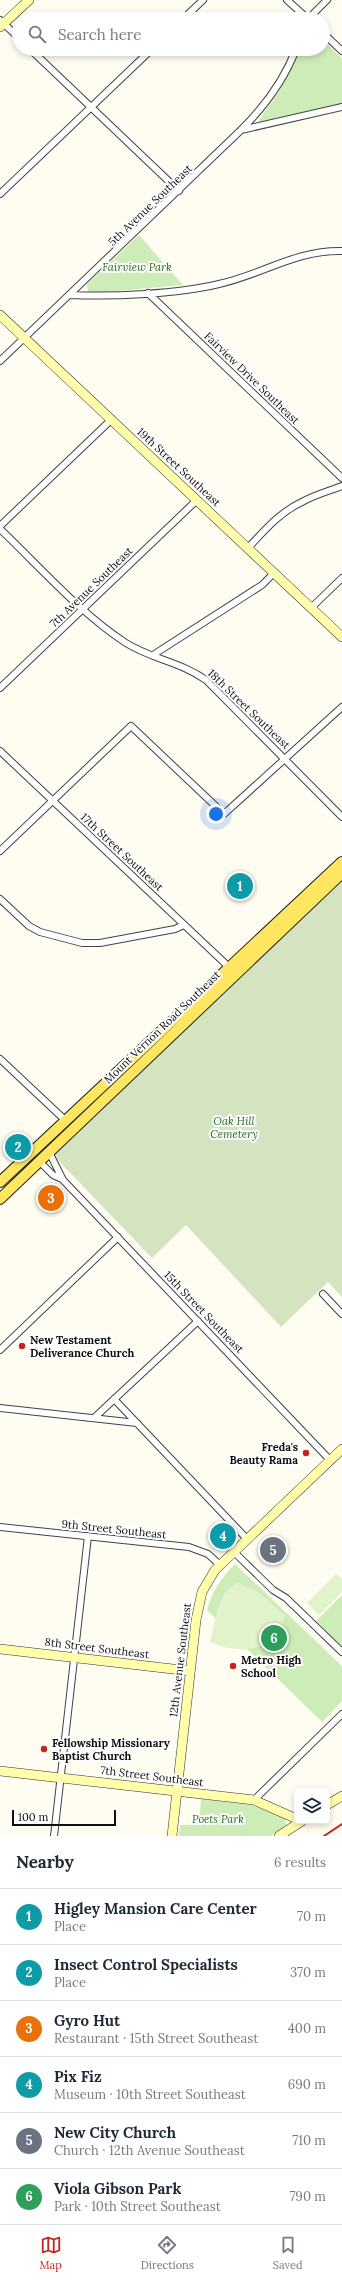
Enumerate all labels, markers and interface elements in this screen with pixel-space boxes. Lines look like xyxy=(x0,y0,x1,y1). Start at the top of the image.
search box xyxy=(12,12,330,56)
icon: search xyxy=(26,23,48,45)
text: Search here xyxy=(58,25,141,44)
street label: 5th Avenue Southeast xyxy=(105,161,195,249)
park label: Fairview Park xyxy=(102,260,172,274)
street label: Fairview Drive Southeast xyxy=(201,329,303,428)
street label: 19th Street Southeast xyxy=(134,425,224,510)
street label: 7th Avenue Southeast xyxy=(47,543,136,630)
street label: 18th Street Southeast xyxy=(205,666,294,752)
your location xyxy=(206,804,226,824)
street label: 17th Street Southeast xyxy=(78,810,167,894)
pin: 1 xyxy=(227,871,253,901)
street label: Mount Vernon Road Southeast xyxy=(101,967,224,1086)
park label: Oak Hill Cemetery xyxy=(210,1114,258,1141)
pin: 2 xyxy=(5,1132,31,1162)
pin: 3 xyxy=(38,1183,64,1213)
street label: 15th Street Southeast xyxy=(161,1268,247,1357)
place label: New Testament Deliverance Church xyxy=(30,1333,134,1360)
marker: New Testament Deliverance Church xyxy=(17,1341,27,1351)
place label: Freda's Beauty Rama xyxy=(230,1440,298,1467)
marker: Freda's Beauty Rama xyxy=(301,1448,311,1458)
street label: 9th Street Southeast xyxy=(61,1517,168,1542)
pin: 4 xyxy=(210,1521,236,1551)
pin: 5 xyxy=(260,1535,286,1565)
street label: 12th Avenue Southeast xyxy=(166,1601,194,1718)
pin: 6 xyxy=(261,1623,287,1653)
street label: 8th Street Southeast xyxy=(44,1635,151,1661)
place label: Metro High School xyxy=(241,1653,302,1680)
marker: Metro High School xyxy=(228,1661,238,1671)
place label: Fellowship Missionary Baptist Church xyxy=(52,1736,171,1763)
marker: Fellowship Missionary Baptist Church xyxy=(39,1744,49,1754)
street label: 7th Street Southeast xyxy=(100,1763,205,1789)
map controls xyxy=(294,1788,330,1824)
button: layers xyxy=(294,1788,330,1824)
scale bar xyxy=(12,1808,116,1827)
text: 100 m xyxy=(18,1810,48,1824)
park label: Poets Park xyxy=(192,1812,244,1826)
text: Nearby xyxy=(16,1851,74,1873)
text: 6 results xyxy=(274,1854,326,1871)
text: Higley Mansion Care Center xyxy=(54,1899,257,1918)
text: 1 xyxy=(26,1908,32,1925)
text: 70 m xyxy=(297,1908,326,1925)
text: Place xyxy=(54,1918,86,1935)
text: Insect Control Specialists xyxy=(54,1955,238,1974)
text: 2 xyxy=(26,1964,32,1981)
text: 370 m xyxy=(290,1964,326,1981)
text: Place xyxy=(54,1974,86,1991)
text: Gyro Hut xyxy=(54,2011,120,2030)
text: 3 xyxy=(25,2020,33,2037)
text: 400 m xyxy=(288,2020,326,2037)
text: Restaurant · 15th Street Southeast xyxy=(54,2030,258,2047)
text: Pix Fiz xyxy=(54,2067,102,2086)
text: 4 xyxy=(25,2076,33,2093)
text: 690 m xyxy=(288,2076,326,2093)
text: Museum · 10th Street Southeast xyxy=(54,2086,246,2103)
text: New City Church xyxy=(54,2123,176,2142)
text: 5 xyxy=(25,2132,33,2149)
text: 710 m xyxy=(292,2132,326,2149)
text: Church · 12th Avenue Southeast xyxy=(54,2142,245,2159)
text: Viola Gibson Park xyxy=(54,2179,181,2198)
text: 6 xyxy=(25,2188,33,2205)
text: 790 m xyxy=(289,2188,326,2205)
text: Park · 10th Street Southeast xyxy=(54,2198,221,2215)
tab: Map xyxy=(39,2234,62,2272)
tab: Directions xyxy=(141,2234,194,2272)
tab: Saved xyxy=(273,2234,303,2272)

